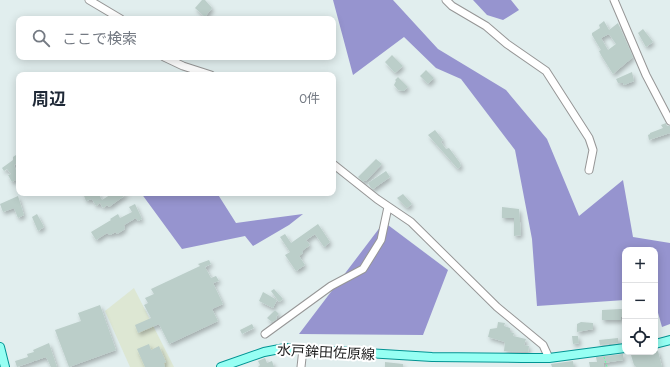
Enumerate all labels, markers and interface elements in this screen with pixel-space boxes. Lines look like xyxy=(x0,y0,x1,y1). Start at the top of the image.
search box xyxy=(16,16,336,60)
icon: search xyxy=(30,27,52,49)
text: ここで検索 xyxy=(62,28,137,50)
text: 周辺 xyxy=(32,87,66,111)
text: 0件 xyxy=(299,89,320,108)
map controls xyxy=(622,247,658,355)
button: + xyxy=(622,247,658,283)
button: − xyxy=(622,283,658,319)
button: locate xyxy=(622,319,658,355)
street label: 水戸鉾田佐原線 xyxy=(277,339,375,365)

